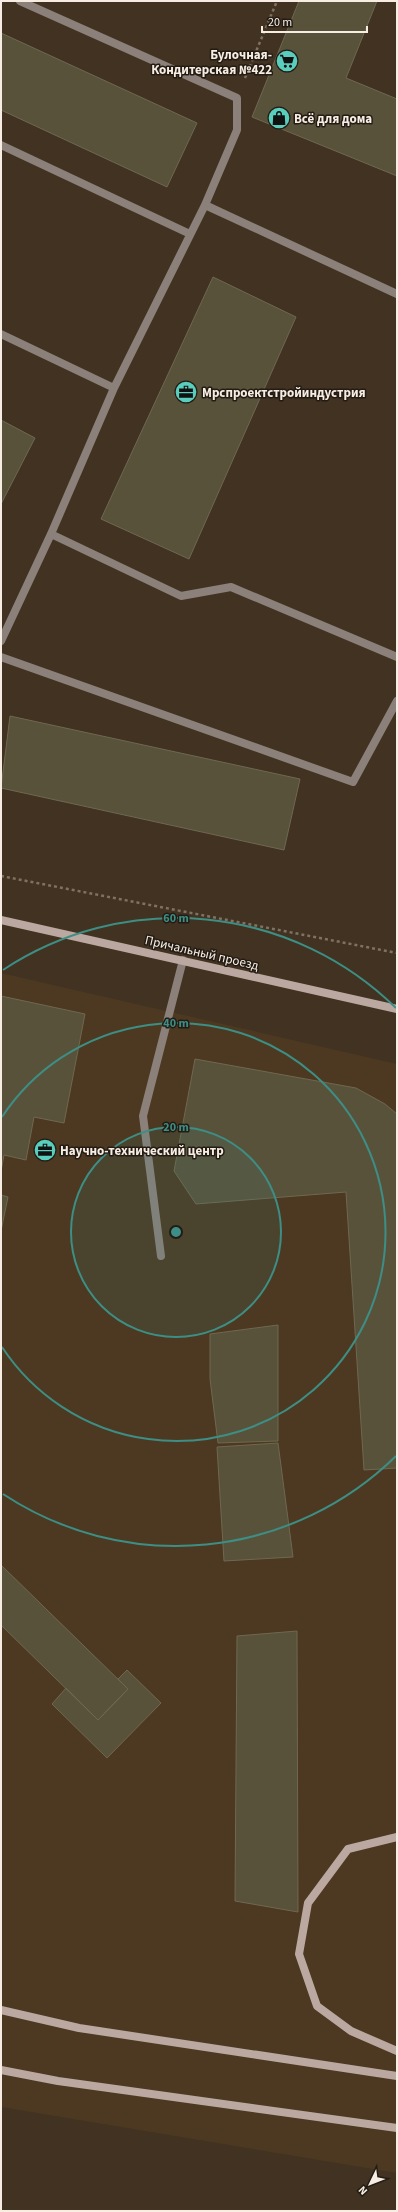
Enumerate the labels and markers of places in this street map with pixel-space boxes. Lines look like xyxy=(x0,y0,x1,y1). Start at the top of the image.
place label: Булочная- Кондитерская №422 xyxy=(151,46,272,79)
supermarket icon: Булочная- Кондитерская №422 xyxy=(274,48,300,74)
shop icon: Всё для дома xyxy=(266,105,292,131)
place label: Всё для дома xyxy=(294,110,372,128)
office icon: Мрспроектстройиндустрия xyxy=(173,379,199,405)
place label: Мрспроектстройиндустрия xyxy=(202,384,366,402)
office icon: Научно-технический центр xyxy=(32,1137,58,1163)
place label: Научно-технический центр xyxy=(60,1142,224,1160)
centre of rings xyxy=(169,1225,183,1239)

